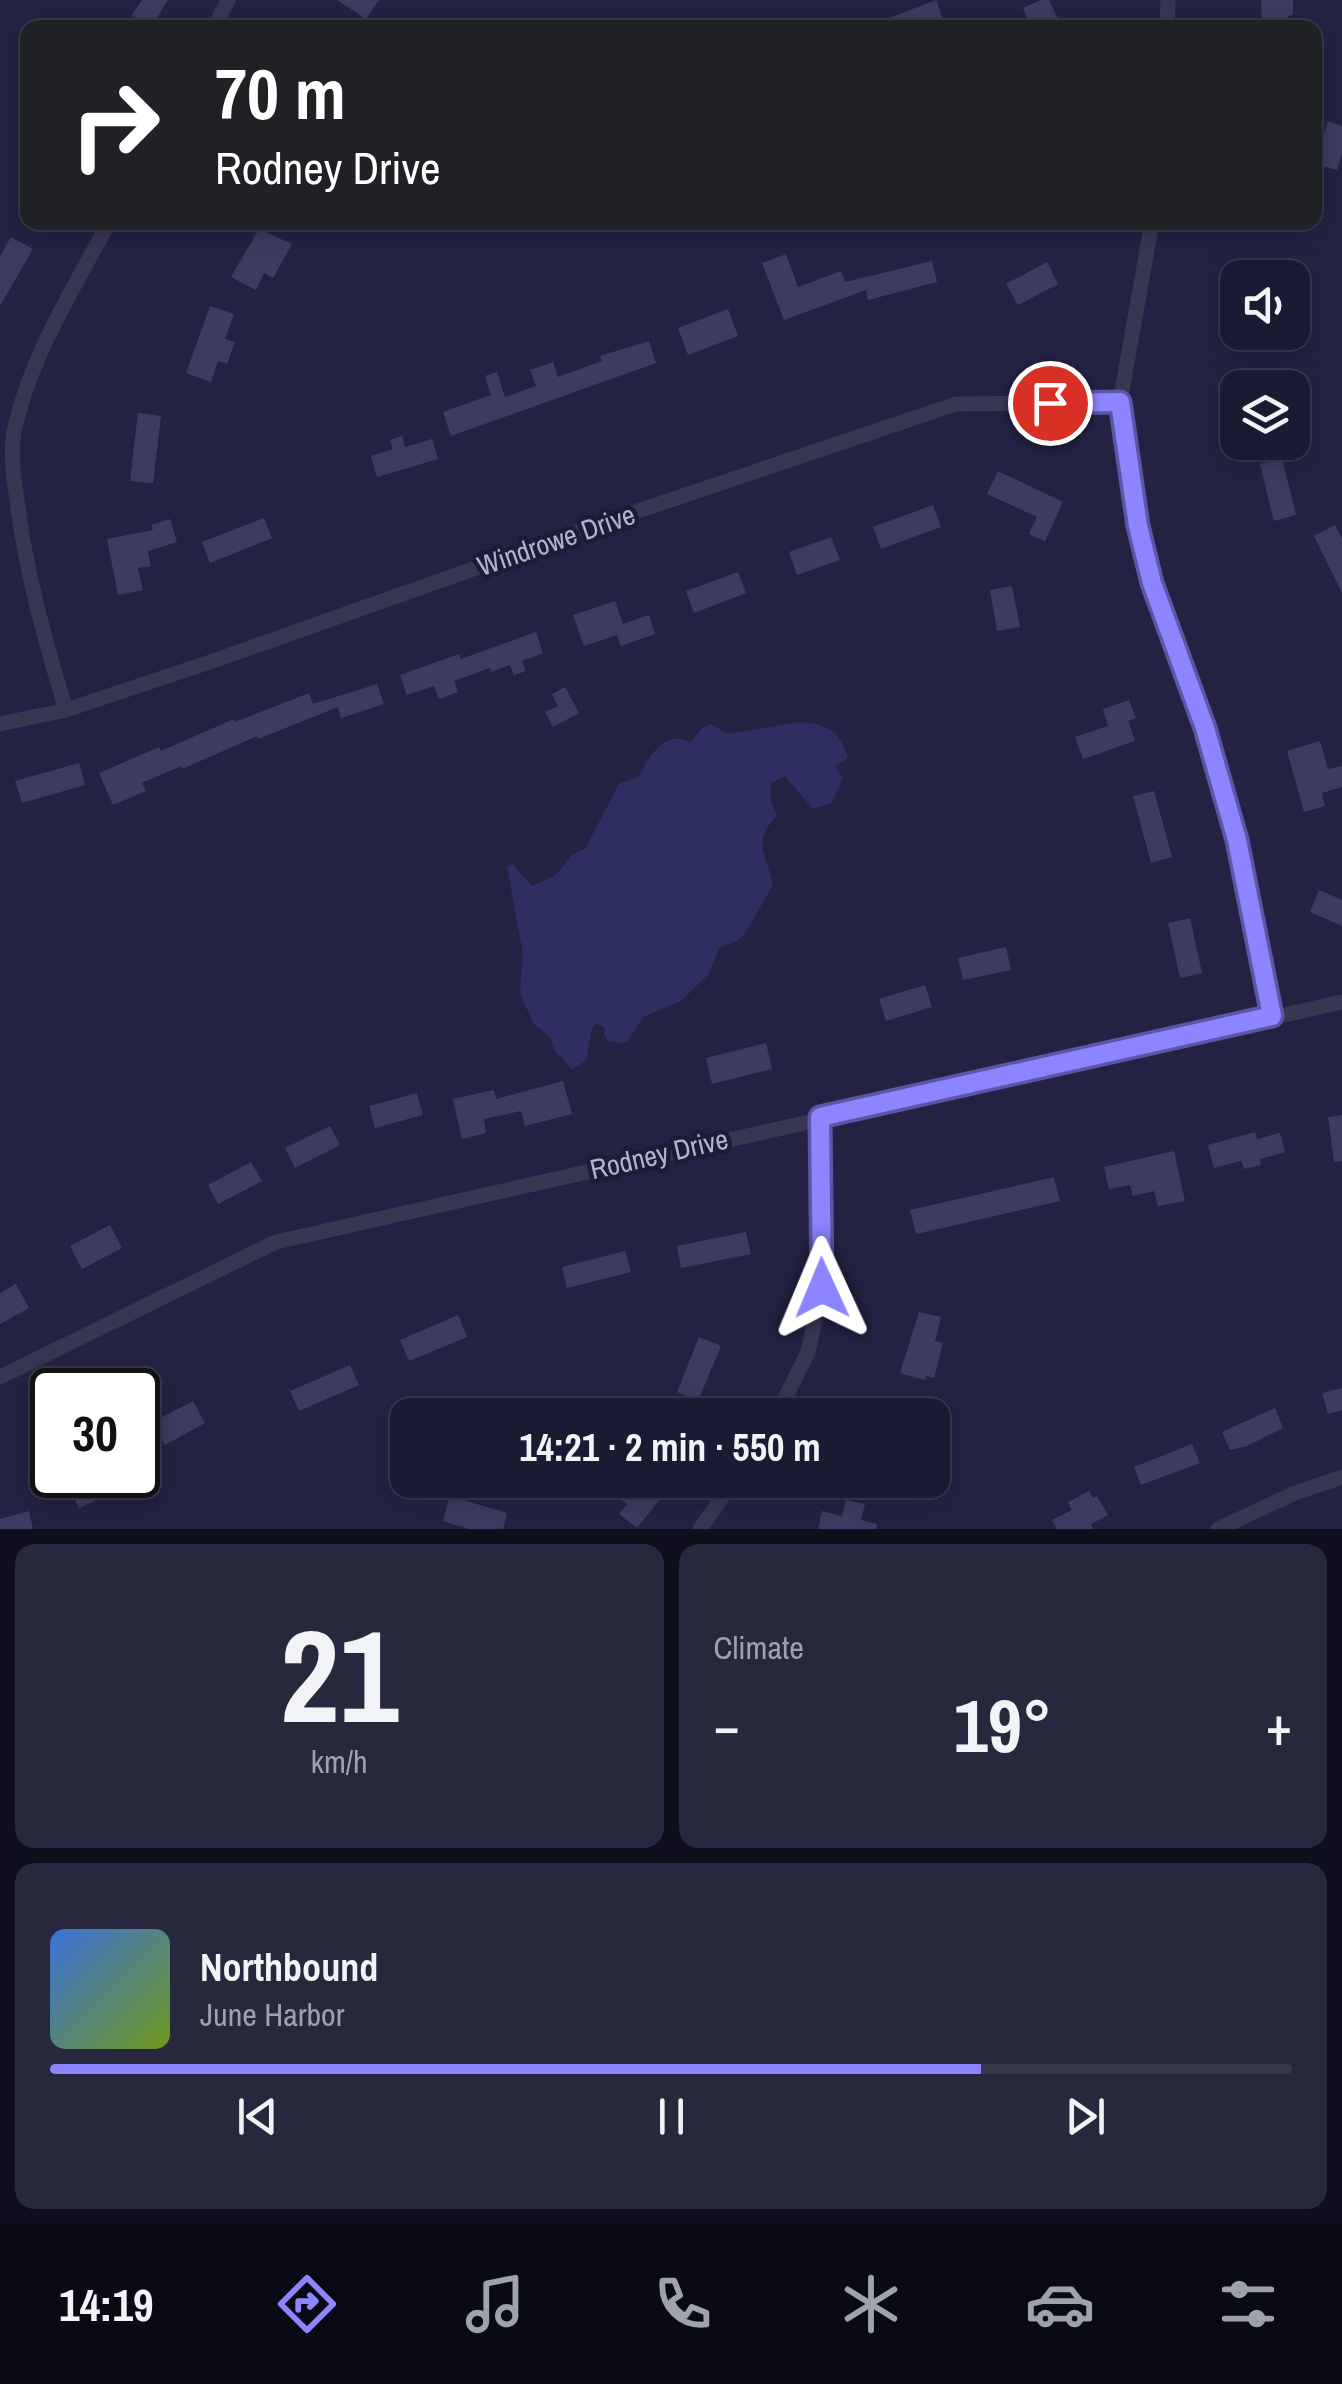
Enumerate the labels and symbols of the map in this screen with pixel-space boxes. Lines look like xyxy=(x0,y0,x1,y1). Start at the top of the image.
pin xyxy=(1008,361,1093,446)
street label: Windrowe Drive xyxy=(472,495,640,585)
street label: Rodney Drive xyxy=(586,1120,732,1188)
position arrow xyxy=(770,1236,874,1340)
speed limit sign: 30 xyxy=(30,1368,160,1498)

